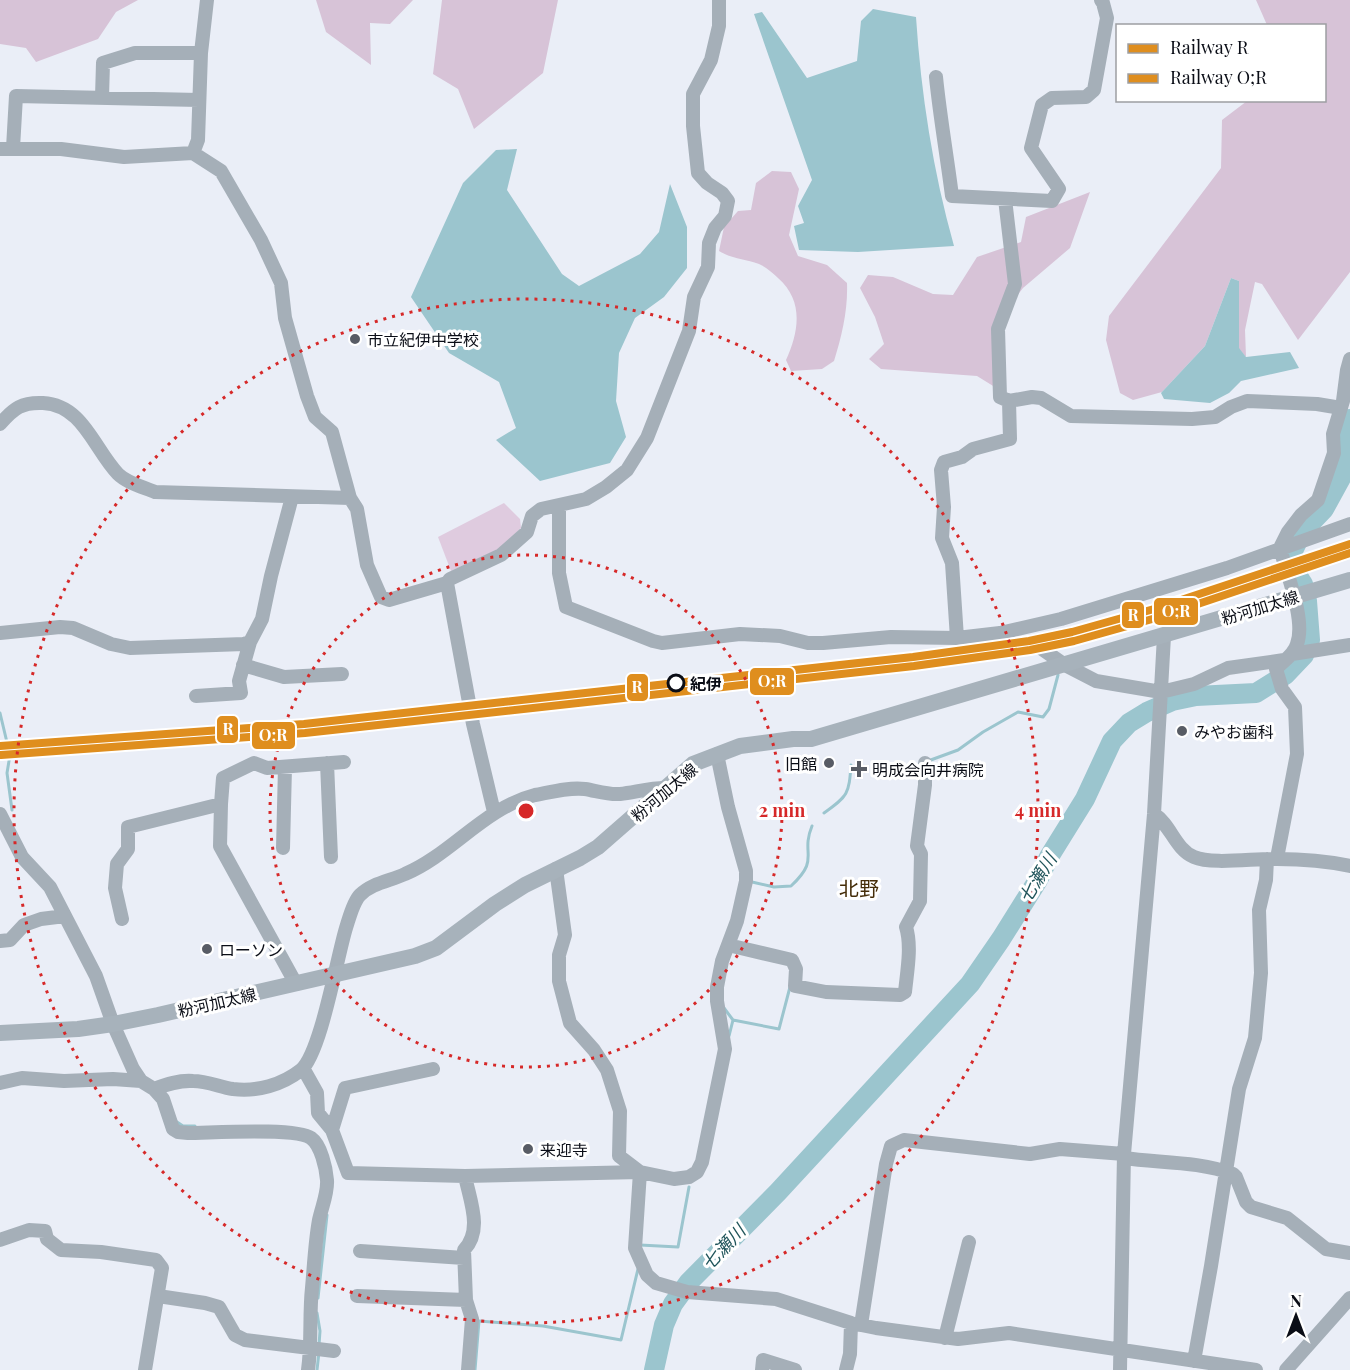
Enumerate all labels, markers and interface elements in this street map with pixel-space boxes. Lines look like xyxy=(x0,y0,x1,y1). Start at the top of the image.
legend xyxy=(1116,24,1326,102)
text: Railway R xyxy=(1170,35,1249,59)
text: Railway O;R xyxy=(1170,65,1267,89)
place label: 市立紀伊中学校 xyxy=(367,329,479,350)
marker: 市立紀伊中学校 xyxy=(348,332,362,346)
street label: 粉河加太線 xyxy=(1219,585,1301,629)
line badge: O;R xyxy=(1153,597,1199,626)
text: O;R xyxy=(1162,600,1191,621)
line badge: R xyxy=(1121,601,1145,629)
text: R xyxy=(1127,604,1139,625)
line badge: O;R xyxy=(749,667,795,696)
text: O;R xyxy=(758,670,787,691)
line badge: R xyxy=(626,673,649,702)
place label: 紀伊 xyxy=(690,673,722,694)
marker: 紀伊 xyxy=(667,674,685,692)
text: R xyxy=(631,676,643,697)
line badge: R xyxy=(216,715,239,744)
text: R xyxy=(222,718,234,739)
line badge: O;R xyxy=(251,721,296,750)
place label: みやお歯科 xyxy=(1194,721,1274,742)
text: O;R xyxy=(259,724,288,745)
marker: みやお歯科 xyxy=(1175,724,1189,738)
place label: 旧館 xyxy=(785,753,817,774)
marker: 旧館 xyxy=(822,756,836,770)
street label: 粉河加太線 xyxy=(627,758,701,826)
place label: 明成会向井病院 xyxy=(872,759,984,780)
marker: 明成会向井病院 xyxy=(850,760,868,778)
text: 2 min xyxy=(759,798,805,822)
text: 4 min xyxy=(1015,798,1061,822)
centre of rings xyxy=(516,801,536,821)
water label: 七瀬川 xyxy=(1013,847,1063,907)
district label: 北野 xyxy=(839,874,879,901)
place label: ローソン xyxy=(219,939,283,960)
marker: ローソン xyxy=(200,942,214,956)
street label: 粉河加太線 xyxy=(176,983,258,1021)
place label: 来迎寺 xyxy=(540,1139,588,1160)
marker: 来迎寺 xyxy=(521,1142,535,1156)
water label: 七瀬川 xyxy=(696,1218,752,1275)
north arrow xyxy=(1266,1286,1326,1346)
text: N xyxy=(1290,1290,1302,1311)

